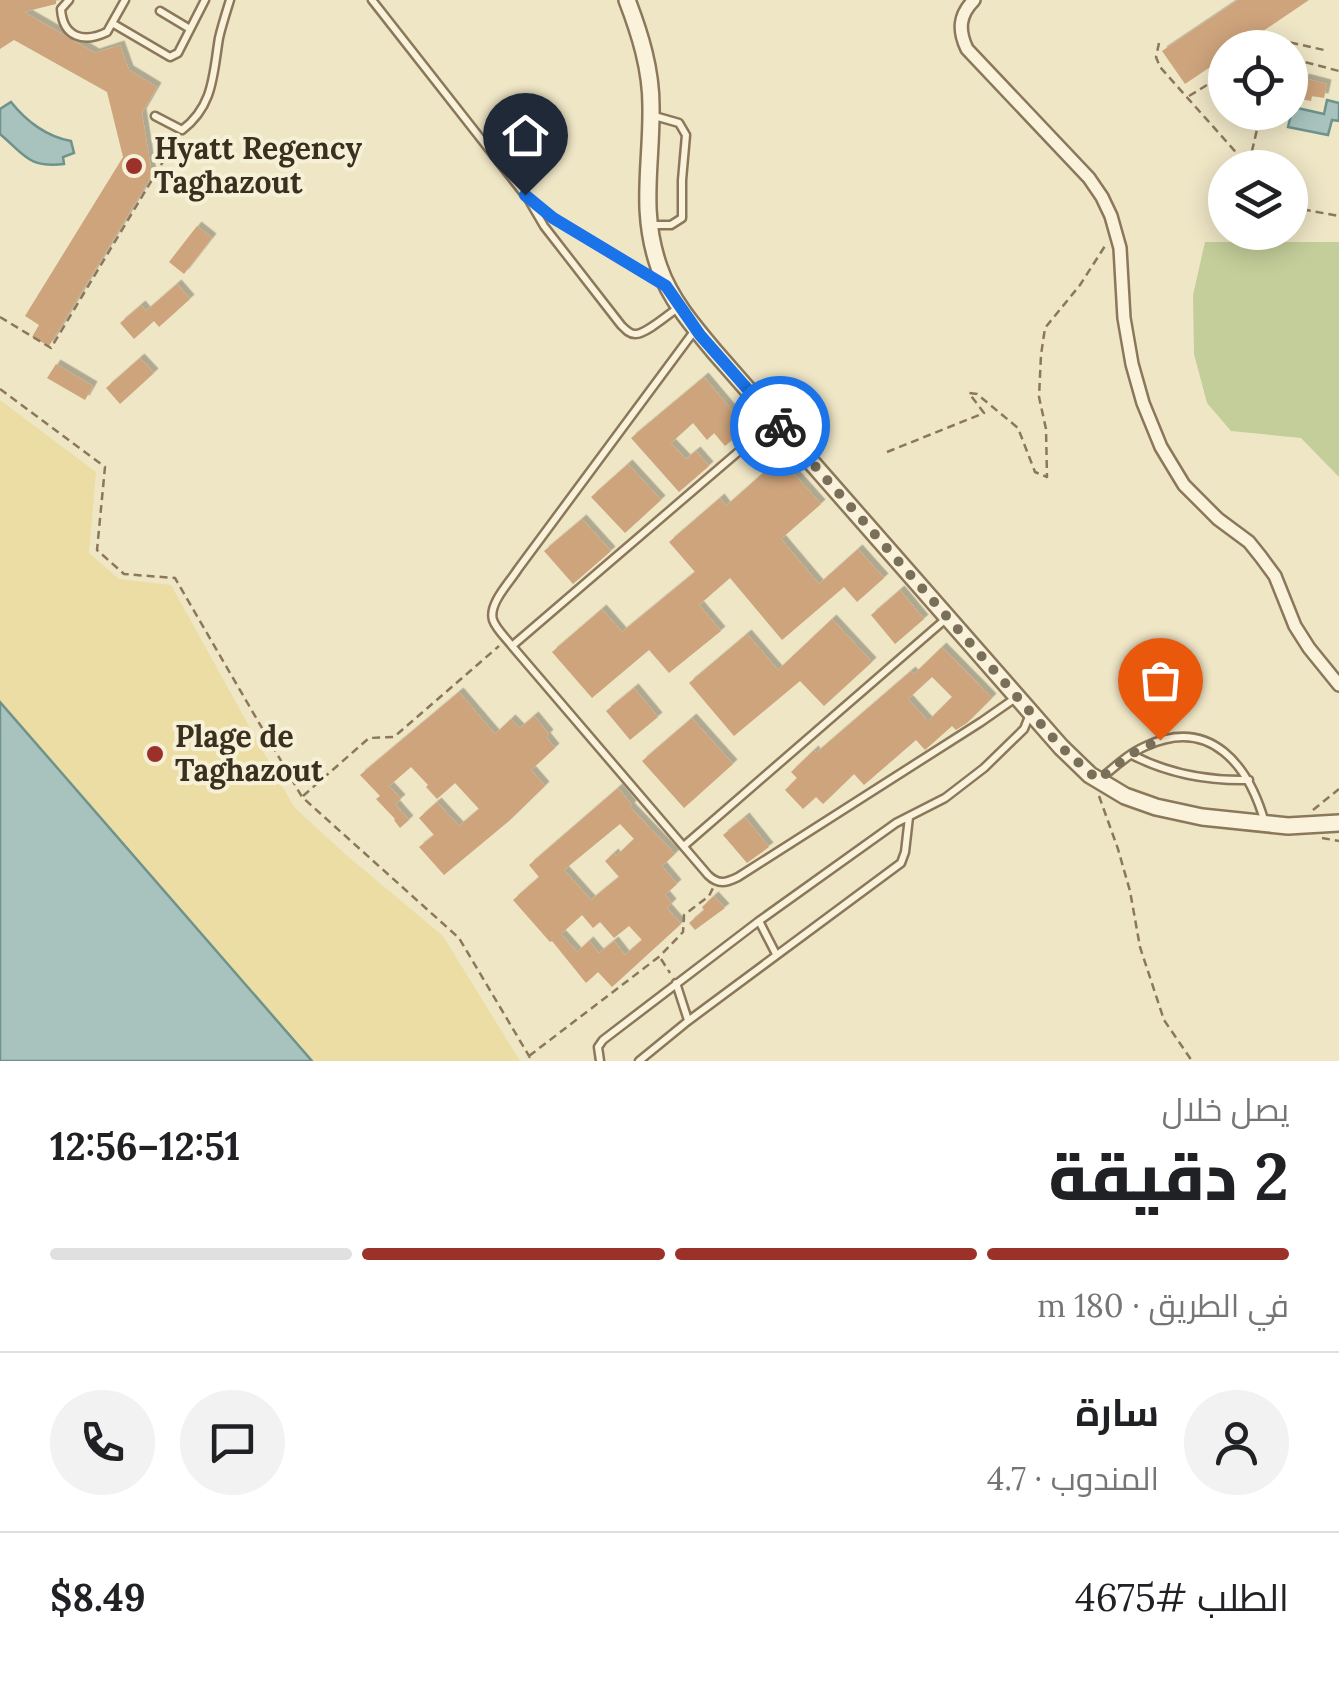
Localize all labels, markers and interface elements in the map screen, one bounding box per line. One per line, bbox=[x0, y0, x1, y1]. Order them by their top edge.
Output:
map controls bbox=[1208, 30, 1308, 250]
button: locate bbox=[1208, 30, 1308, 130]
pin bbox=[483, 93, 568, 196]
icon: home bbox=[498, 108, 553, 163]
place label: Hyatt Regency Taghazout bbox=[154, 129, 363, 202]
button: layers bbox=[1208, 150, 1308, 250]
marker: Hyatt Regency Taghazout bbox=[123, 155, 145, 177]
courier bbox=[730, 376, 830, 476]
icon: bike bbox=[753, 399, 808, 454]
pin bbox=[1118, 638, 1203, 741]
icon: bag bbox=[1133, 653, 1188, 708]
place label: Plage de Taghazout bbox=[175, 717, 324, 790]
marker: Plage de Taghazout bbox=[144, 743, 166, 765]
text: يصل خلال bbox=[1162, 1089, 1289, 1130]
text: 12:51–12:56 bbox=[50, 1122, 240, 1170]
text: 2 دقيقة bbox=[1048, 1135, 1289, 1218]
text: في الطريق · 180 m bbox=[1037, 1285, 1289, 1326]
text: سارة bbox=[1076, 1388, 1159, 1436]
button: phone bbox=[50, 1390, 155, 1495]
button: chat bbox=[180, 1390, 285, 1495]
button: person bbox=[1184, 1390, 1289, 1495]
text: المندوب · 4.7 bbox=[987, 1458, 1159, 1499]
text: $8.49 bbox=[50, 1573, 146, 1621]
text: الطلب #4675 bbox=[1075, 1573, 1289, 1621]

